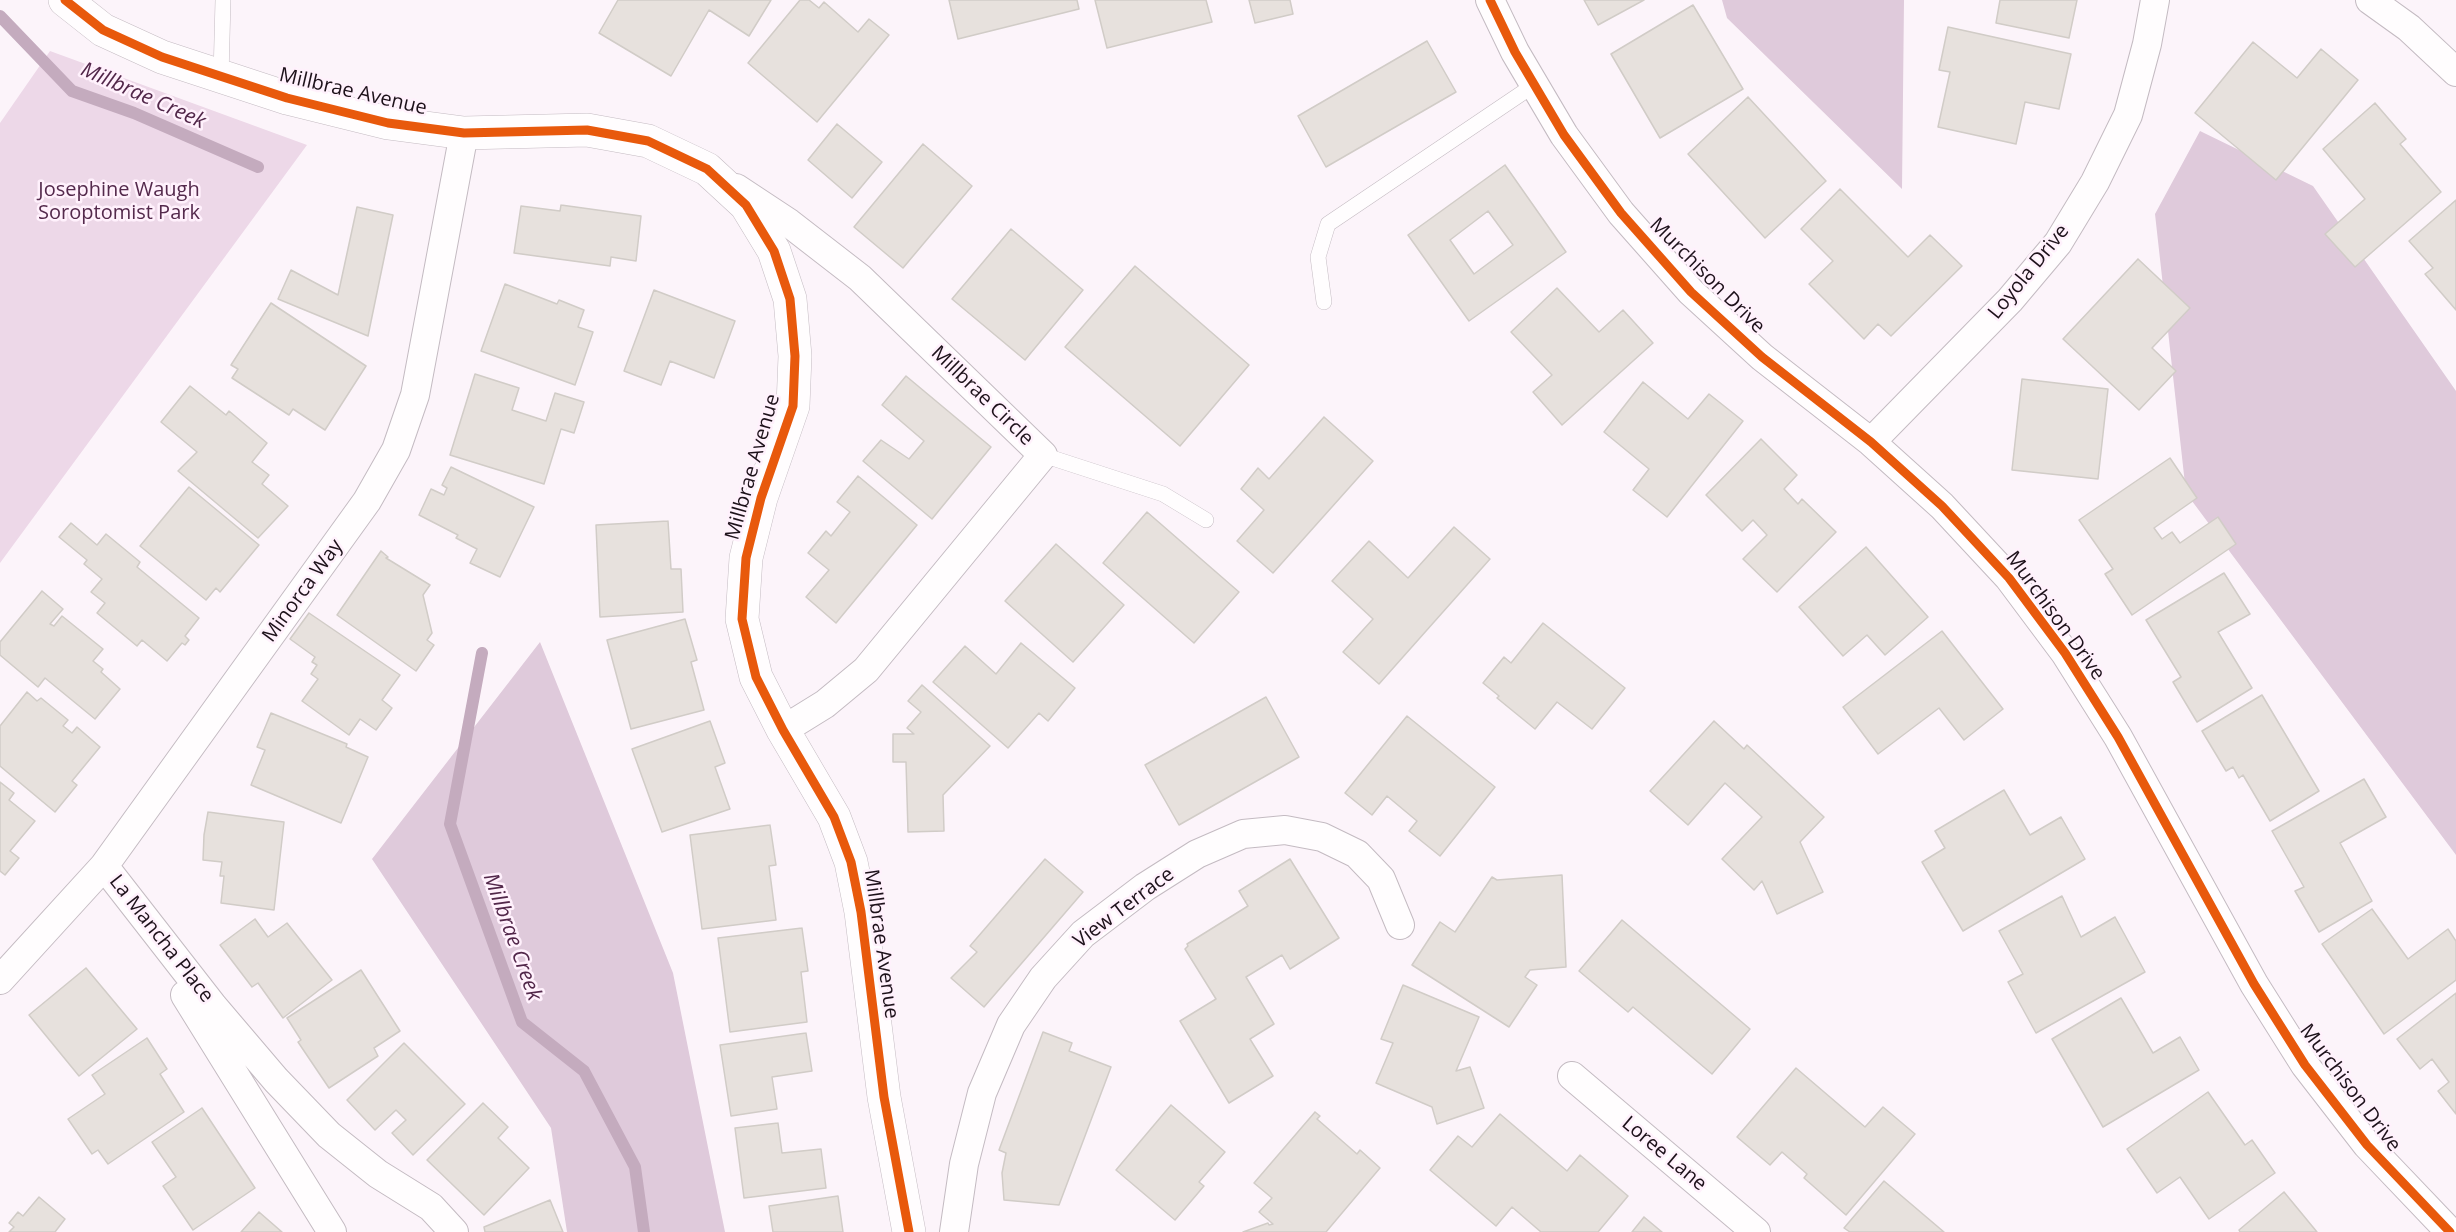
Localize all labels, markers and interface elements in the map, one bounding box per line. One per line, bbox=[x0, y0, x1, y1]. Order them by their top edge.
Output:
water label: Millbrae Creek bbox=[77, 57, 209, 135]
street label: Millbrae Avenue bbox=[277, 63, 429, 121]
park label: Josephine Waugh Soroptomist Park bbox=[38, 178, 200, 225]
street label: Murchison Drive bbox=[1644, 213, 1770, 339]
street label: Loyola Drive bbox=[1984, 220, 2074, 324]
street label: Millbrae Circle bbox=[926, 341, 1038, 451]
street label: Millbrae Avenue bbox=[721, 391, 785, 543]
street label: Minorca Way bbox=[258, 535, 348, 647]
street label: Murchison Drive bbox=[2000, 547, 2110, 685]
street label: View Terrace bbox=[1069, 862, 1179, 954]
street label: Millbrae Avenue bbox=[859, 868, 903, 1020]
street label: La Mancha Place bbox=[104, 870, 218, 1008]
water label: Millbrae Creek bbox=[477, 870, 547, 1004]
street label: Murchison Drive bbox=[2294, 1020, 2406, 1156]
street label: Loree Lane bbox=[1617, 1112, 1711, 1196]

